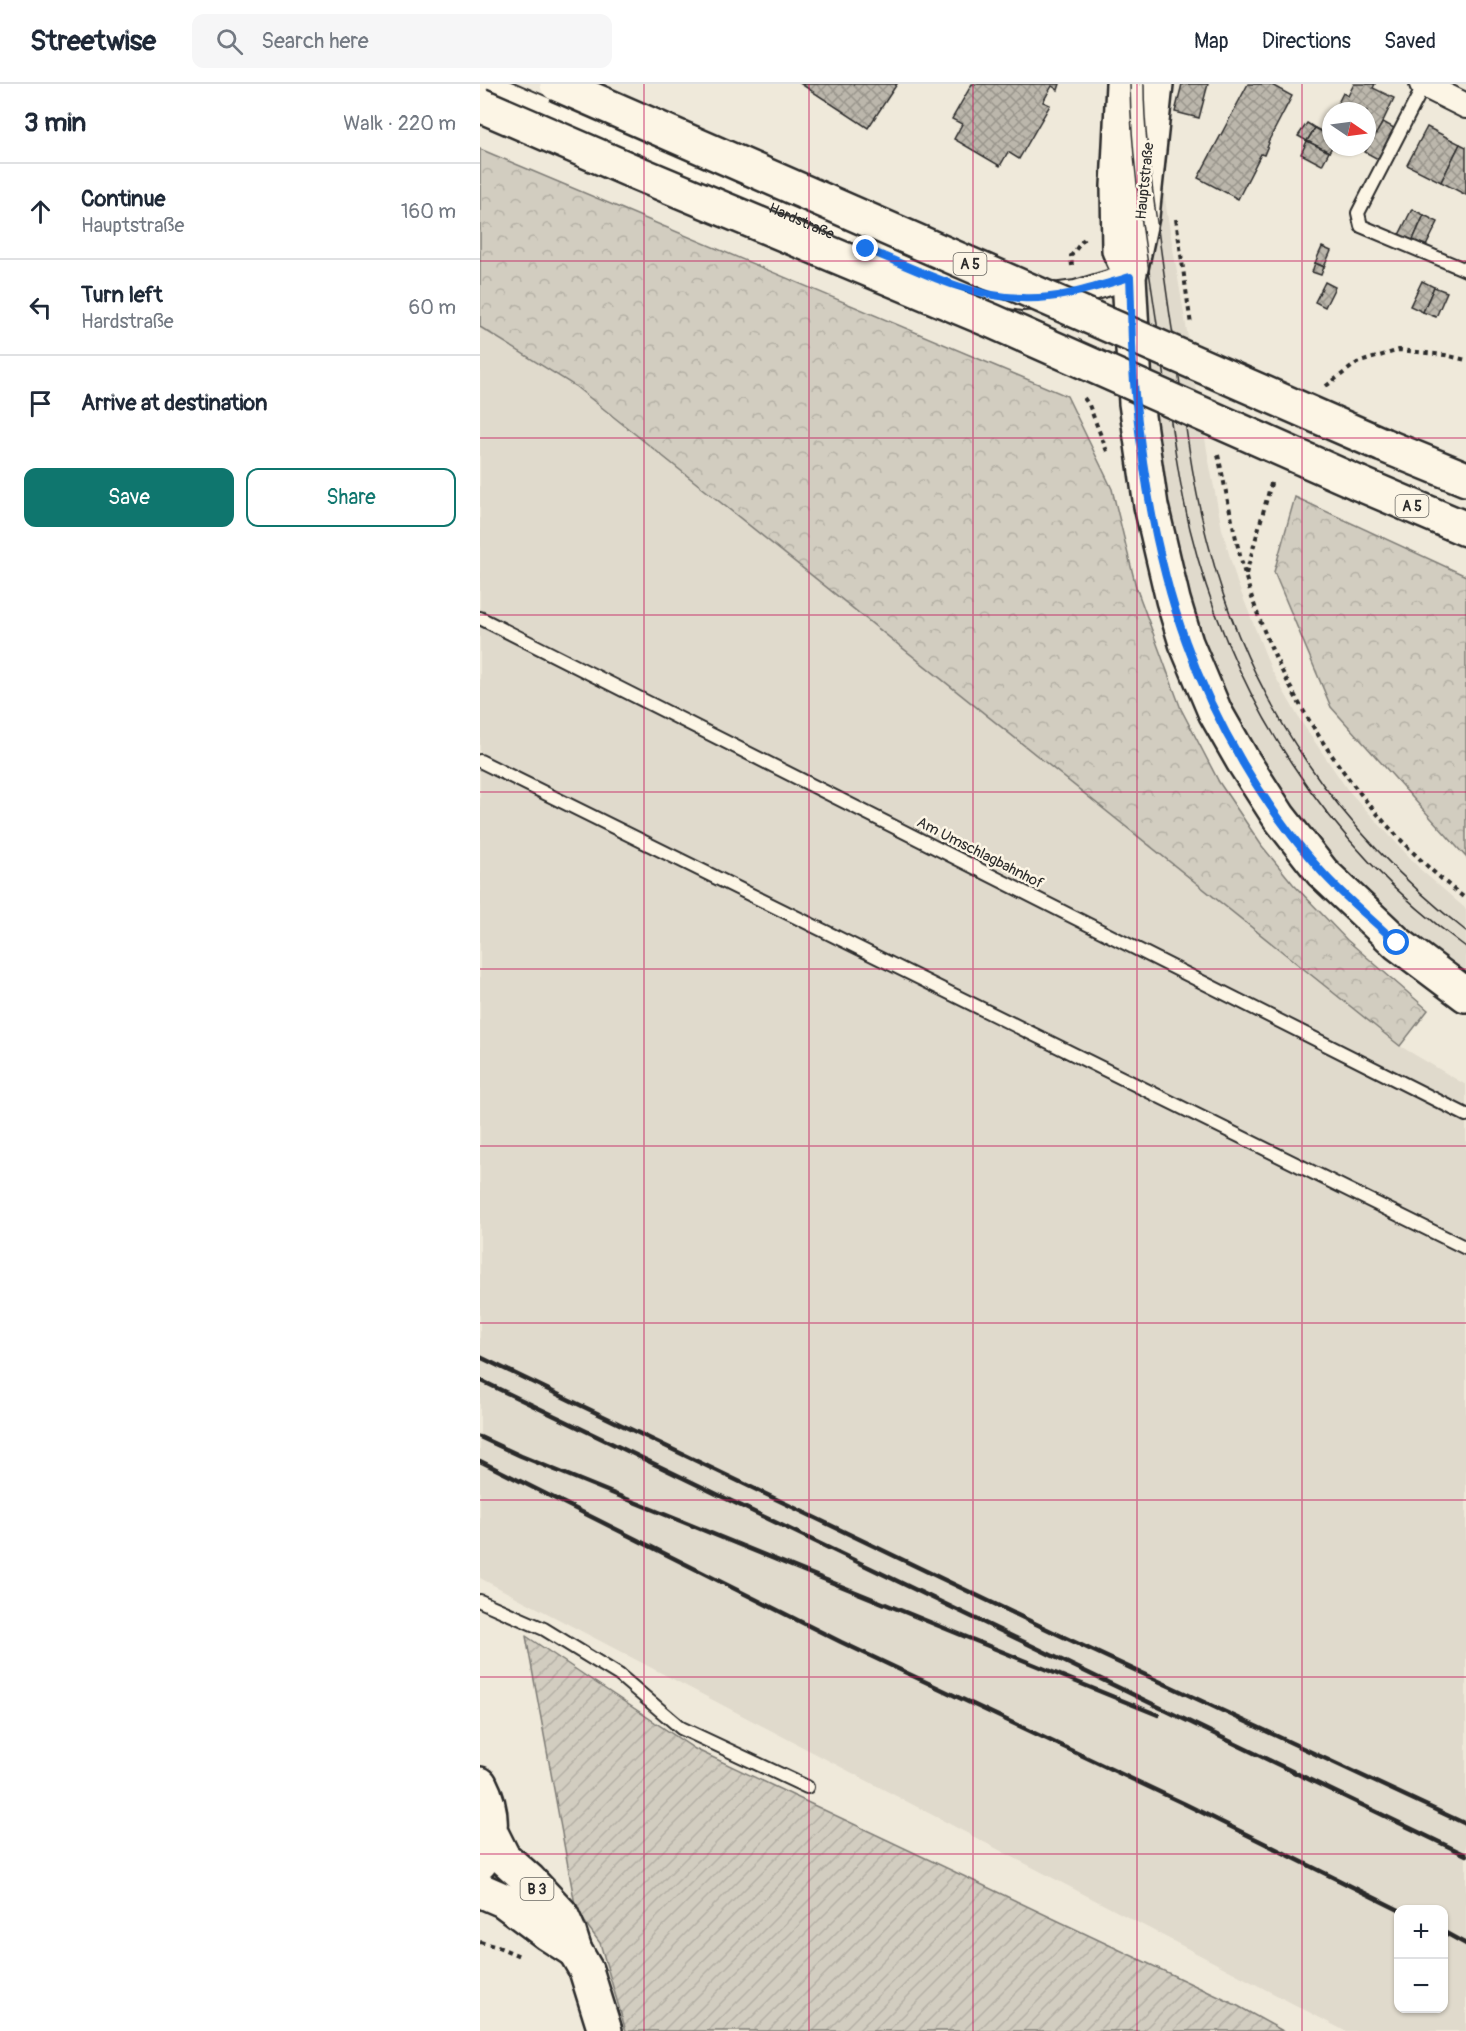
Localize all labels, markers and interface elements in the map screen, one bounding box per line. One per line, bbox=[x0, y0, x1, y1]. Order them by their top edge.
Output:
search box bbox=[192, 14, 612, 68]
text: Streetwise bbox=[30, 24, 156, 59]
icon: search bbox=[213, 25, 246, 58]
text: Search here bbox=[261, 27, 369, 55]
text: Map bbox=[1194, 28, 1229, 55]
text: Directions bbox=[1262, 28, 1351, 55]
text: Saved bbox=[1384, 28, 1436, 55]
north arrow bbox=[1322, 102, 1376, 156]
text: 3 min bbox=[24, 107, 86, 139]
text: Walk · 220 m bbox=[343, 111, 456, 136]
street label: Hauptstraße bbox=[1132, 141, 1159, 221]
text: Continue bbox=[81, 185, 165, 213]
icon: ahead bbox=[24, 195, 57, 228]
text: 160 m bbox=[401, 199, 456, 224]
street label: Hardstraße bbox=[766, 199, 838, 244]
text: Hauptstraße bbox=[81, 213, 184, 238]
route end bbox=[852, 235, 878, 261]
road number: A 5 bbox=[954, 253, 986, 275]
text: Turn left bbox=[81, 281, 163, 309]
icon: left bbox=[24, 291, 57, 324]
text: 60 m bbox=[409, 295, 456, 320]
text: Hardstraße bbox=[81, 309, 174, 334]
icon: arrive bbox=[24, 387, 57, 420]
text: Arrive at destination bbox=[81, 389, 267, 417]
button: Save bbox=[24, 468, 234, 527]
button: Share bbox=[246, 468, 456, 527]
road number: A 5 bbox=[1396, 495, 1428, 517]
street label: Am Umschlagbahnhof bbox=[914, 813, 1046, 893]
route start bbox=[1383, 929, 1409, 955]
road number: B 3 bbox=[520, 1878, 554, 1900]
map controls bbox=[1394, 1905, 1448, 2013]
button: + bbox=[1394, 1905, 1448, 1959]
button: − bbox=[1394, 1959, 1448, 2013]

